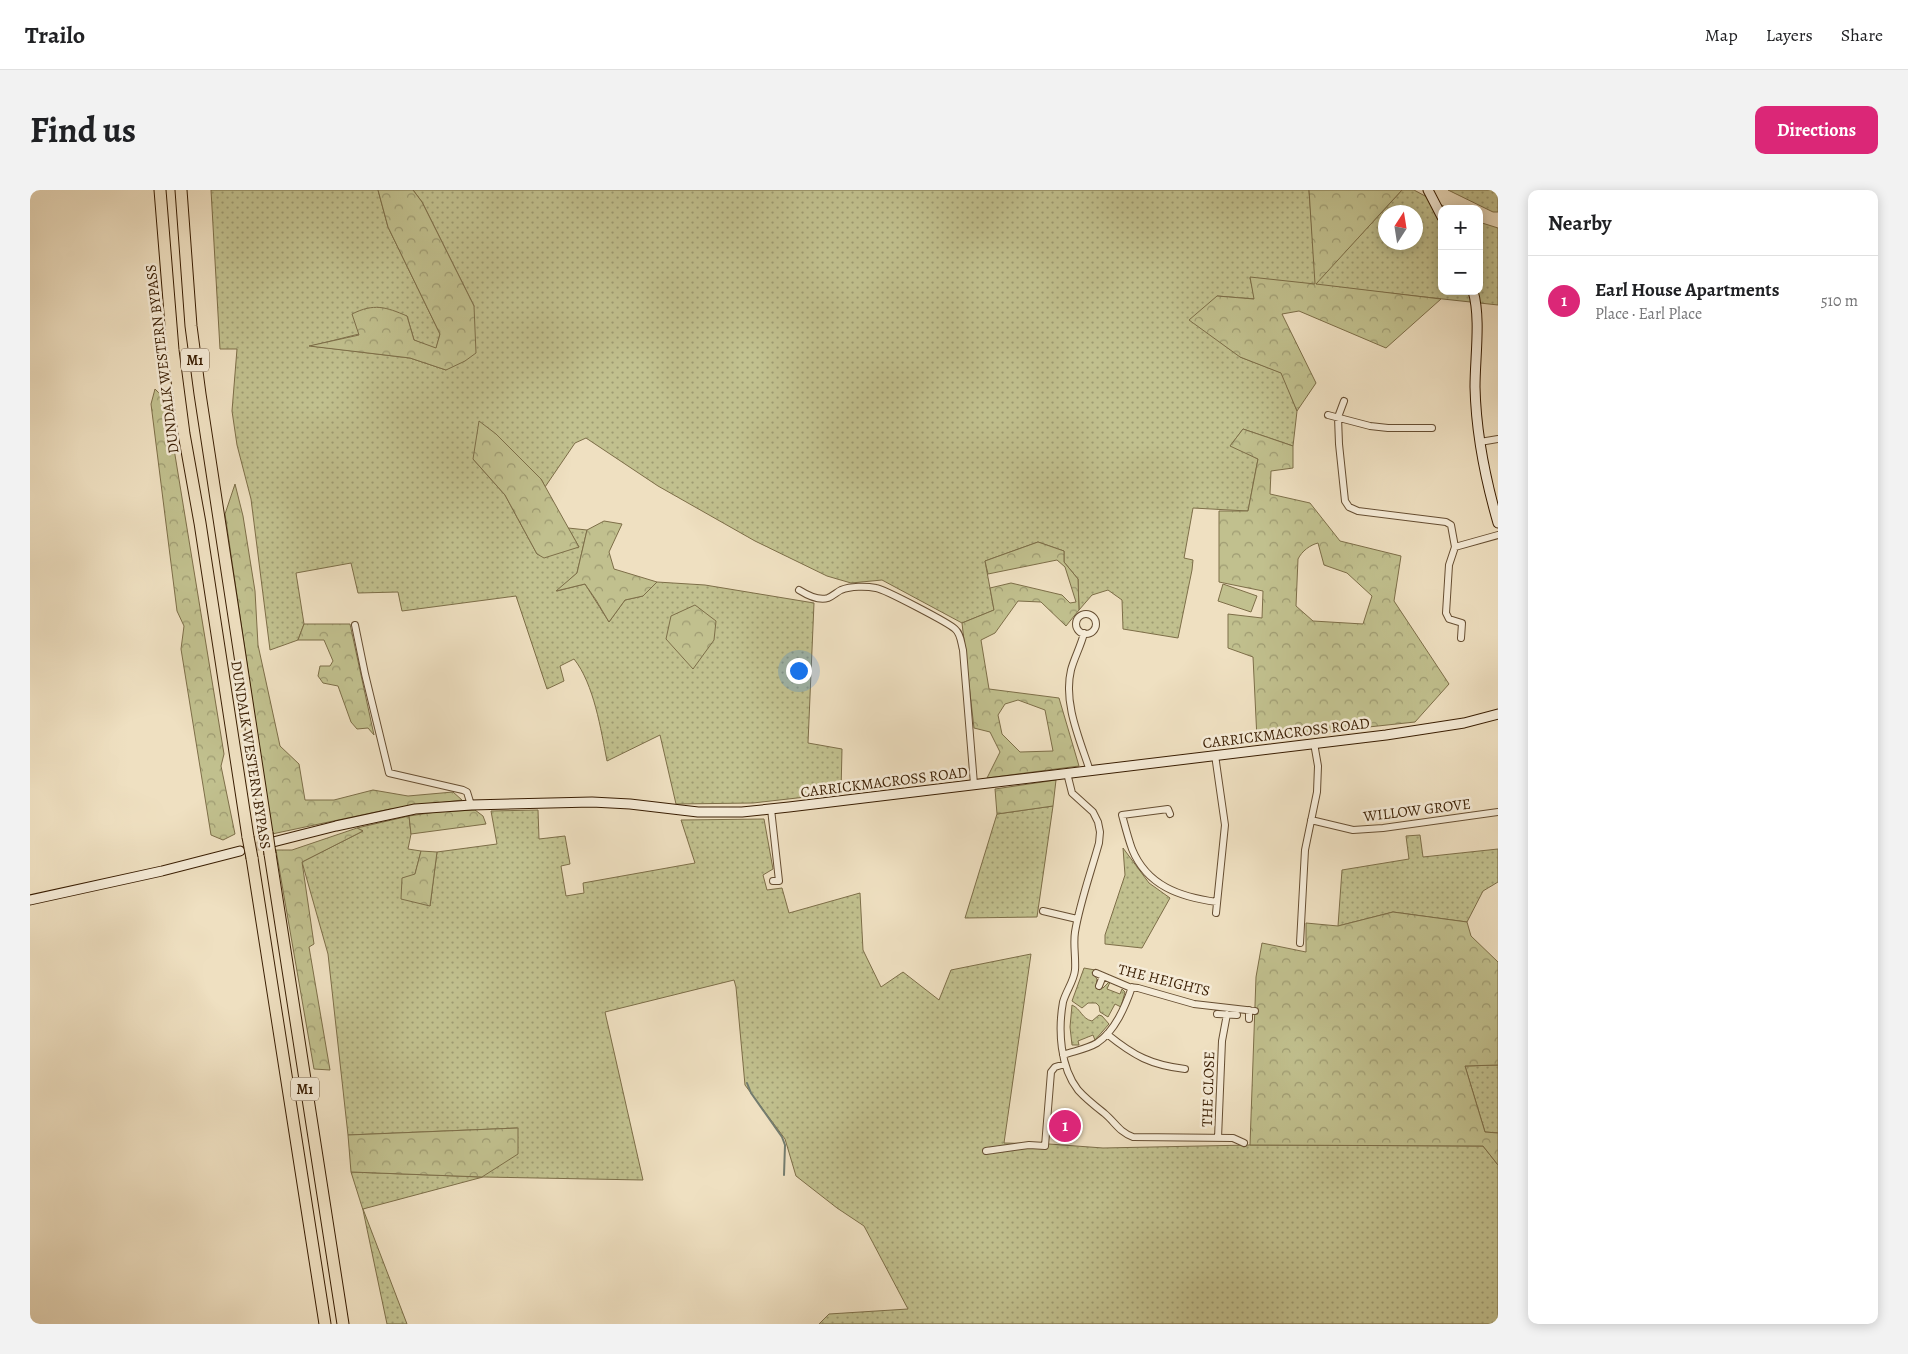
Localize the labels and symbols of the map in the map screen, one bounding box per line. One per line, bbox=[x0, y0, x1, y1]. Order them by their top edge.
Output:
north arrow bbox=[1378, 205, 1423, 250]
street label: DUNDALK WESTERN BYPASS bbox=[140, 263, 184, 455]
road number: M1 bbox=[181, 348, 209, 372]
your location bbox=[786, 658, 812, 684]
street label: DUNDALK WESTERN BYPASS bbox=[226, 659, 276, 851]
street label: CARRICKMACROSS ROAD bbox=[1201, 713, 1371, 753]
street label: CARRICKMACROSS ROAD bbox=[799, 762, 969, 802]
street label: WILLOW GROVE bbox=[1361, 793, 1472, 827]
street label: THE HEIGHTS bbox=[1116, 959, 1212, 1001]
street label: THE CLOSE bbox=[1197, 1051, 1219, 1127]
road number: M1 bbox=[291, 1078, 319, 1101]
pin: 1 bbox=[1049, 1107, 1081, 1145]

